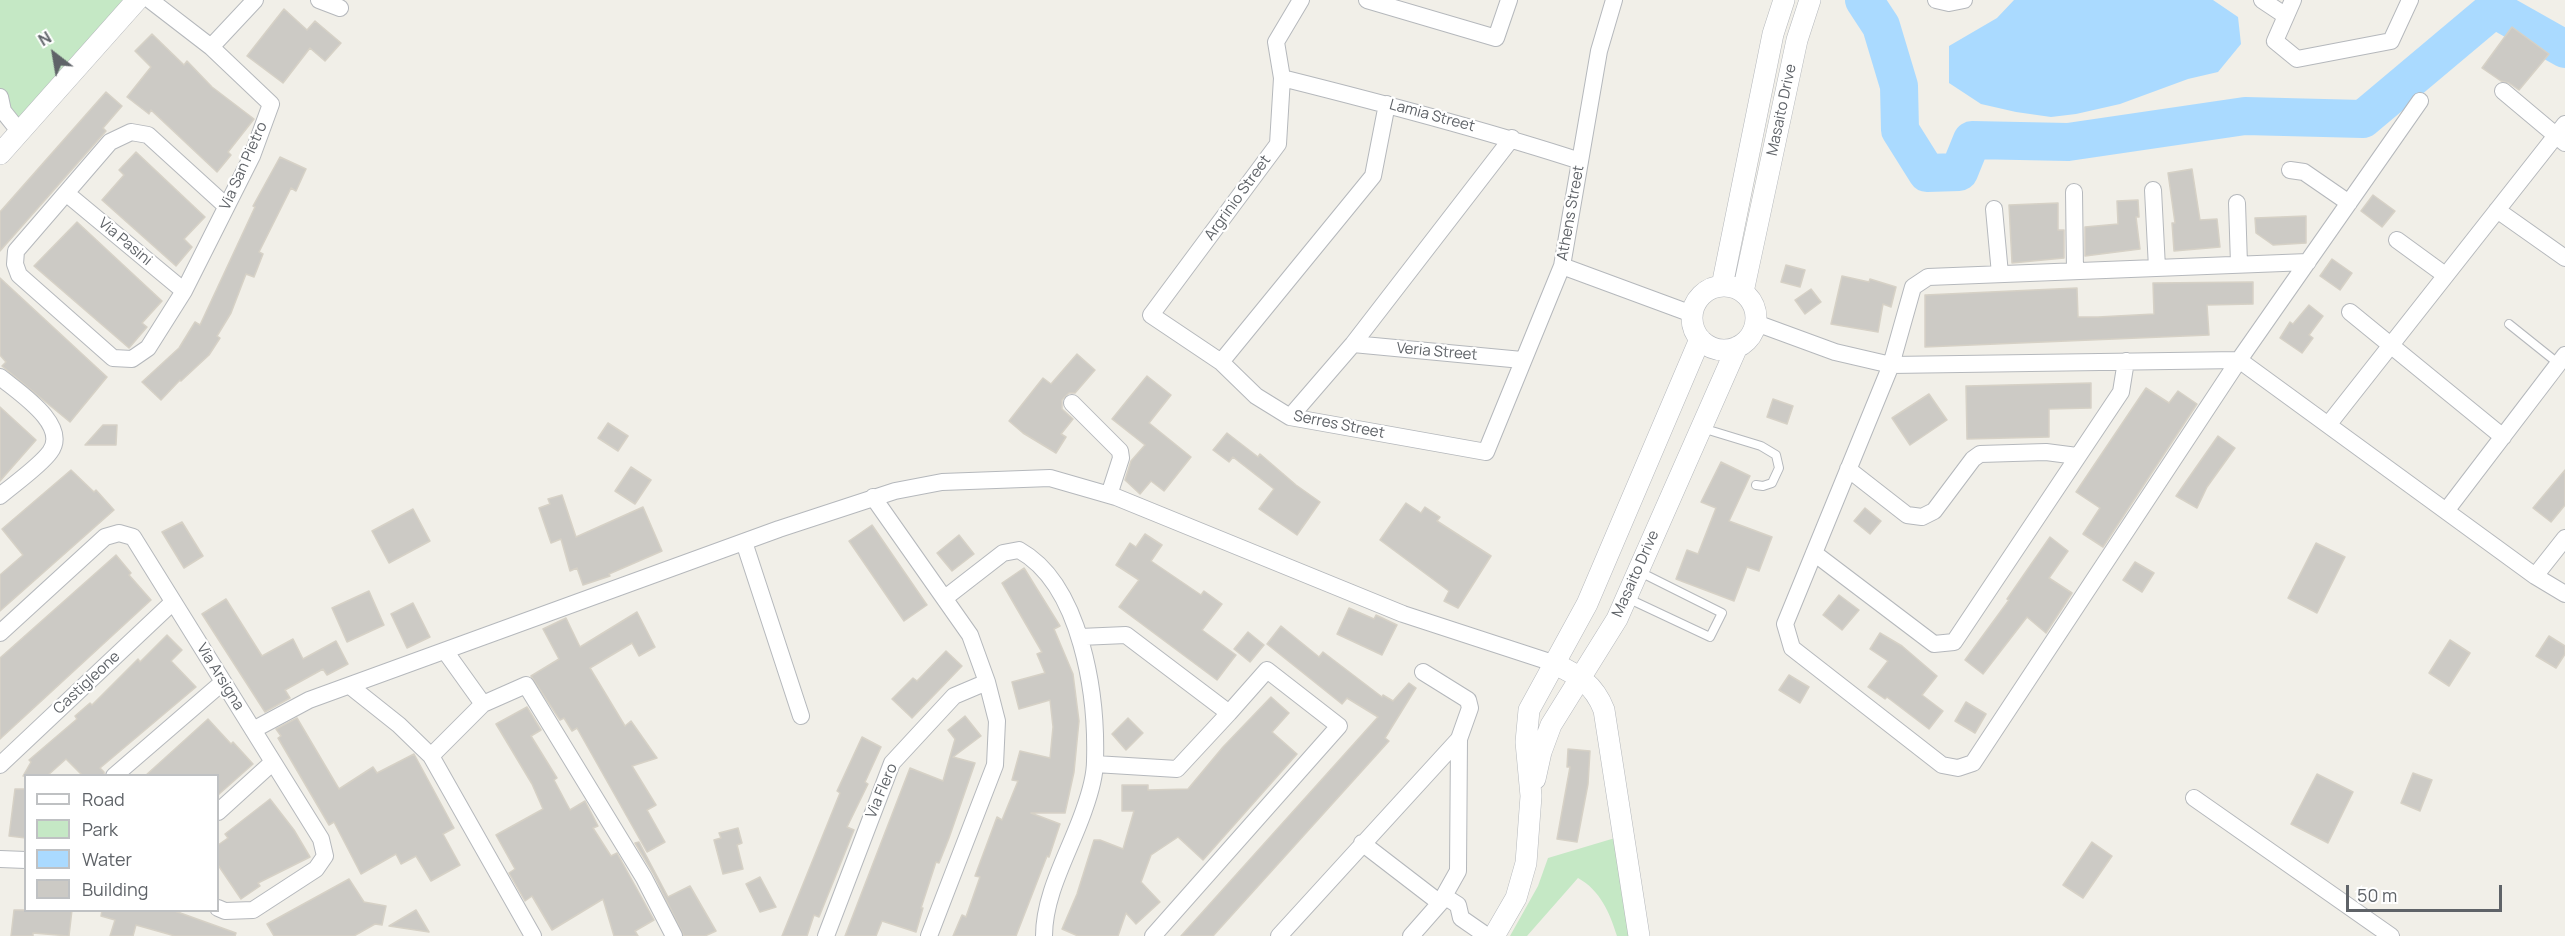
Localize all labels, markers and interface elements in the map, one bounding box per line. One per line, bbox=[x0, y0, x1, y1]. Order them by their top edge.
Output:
north arrow bbox=[24, 24, 84, 84]
text: N bbox=[34, 26, 55, 51]
street label: Masaito Drive bbox=[1763, 62, 1801, 158]
street label: Lamia Street bbox=[1387, 96, 1477, 136]
street label: Via San Pietro bbox=[217, 119, 271, 213]
street label: Argrinio Street bbox=[1201, 152, 1275, 244]
street label: Athens Street bbox=[1554, 164, 1588, 262]
street label: Via Pasini bbox=[95, 214, 155, 270]
street label: Veria Street bbox=[1396, 339, 1478, 365]
street label: Serres Street bbox=[1292, 407, 1386, 443]
street label: Masaito Drive bbox=[1609, 528, 1663, 620]
street label: Via Arsigna bbox=[192, 640, 248, 714]
street label: Castigleone bbox=[50, 648, 124, 718]
street label: Via Flero bbox=[862, 761, 902, 821]
legend bbox=[24, 774, 219, 912]
text: Road bbox=[82, 787, 125, 811]
text: Park bbox=[82, 817, 118, 841]
text: Water bbox=[82, 847, 132, 871]
scale bar bbox=[2349, 873, 2505, 911]
text: Building bbox=[82, 877, 148, 901]
text: 50 m bbox=[2357, 883, 2397, 907]

